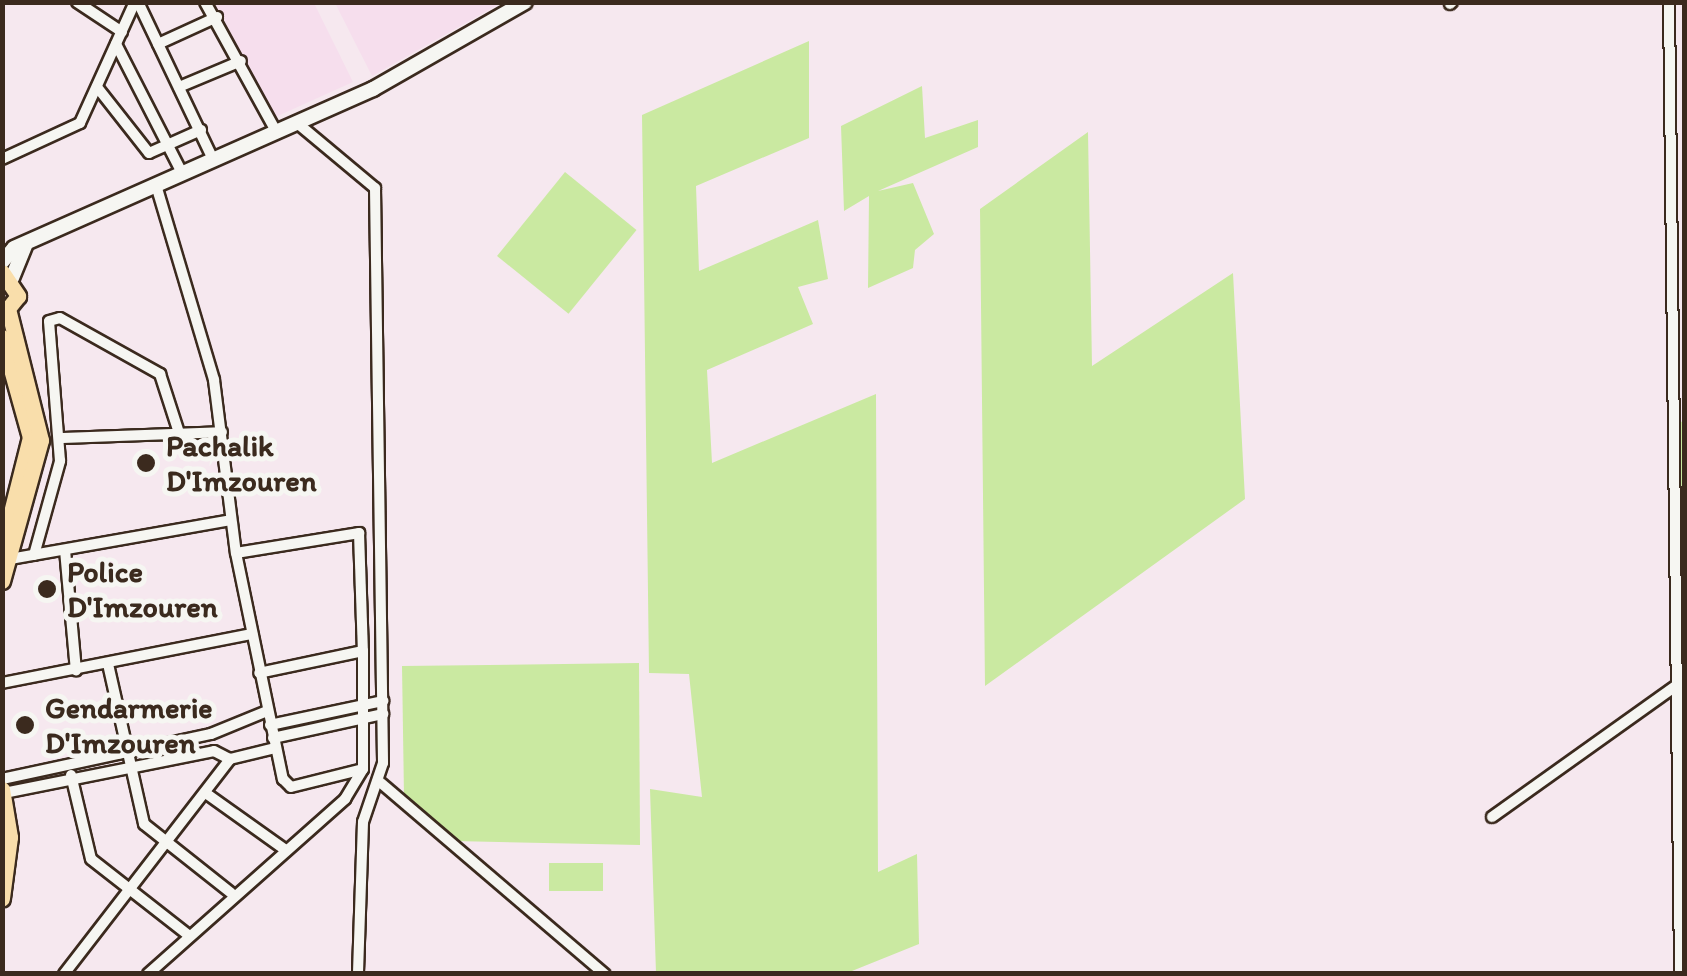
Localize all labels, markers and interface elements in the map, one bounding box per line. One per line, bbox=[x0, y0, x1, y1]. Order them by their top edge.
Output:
place label: Pachalik D'Imzouren bbox=[166, 428, 317, 498]
marker: Pachalik D'Imzouren bbox=[135, 452, 157, 474]
place label: Police D'Imzouren bbox=[67, 554, 218, 624]
marker: Police D'Imzouren bbox=[36, 578, 58, 600]
place label: Gendarmerie D'Imzouren bbox=[45, 690, 213, 760]
marker: Gendarmerie D'Imzouren bbox=[14, 714, 36, 736]

